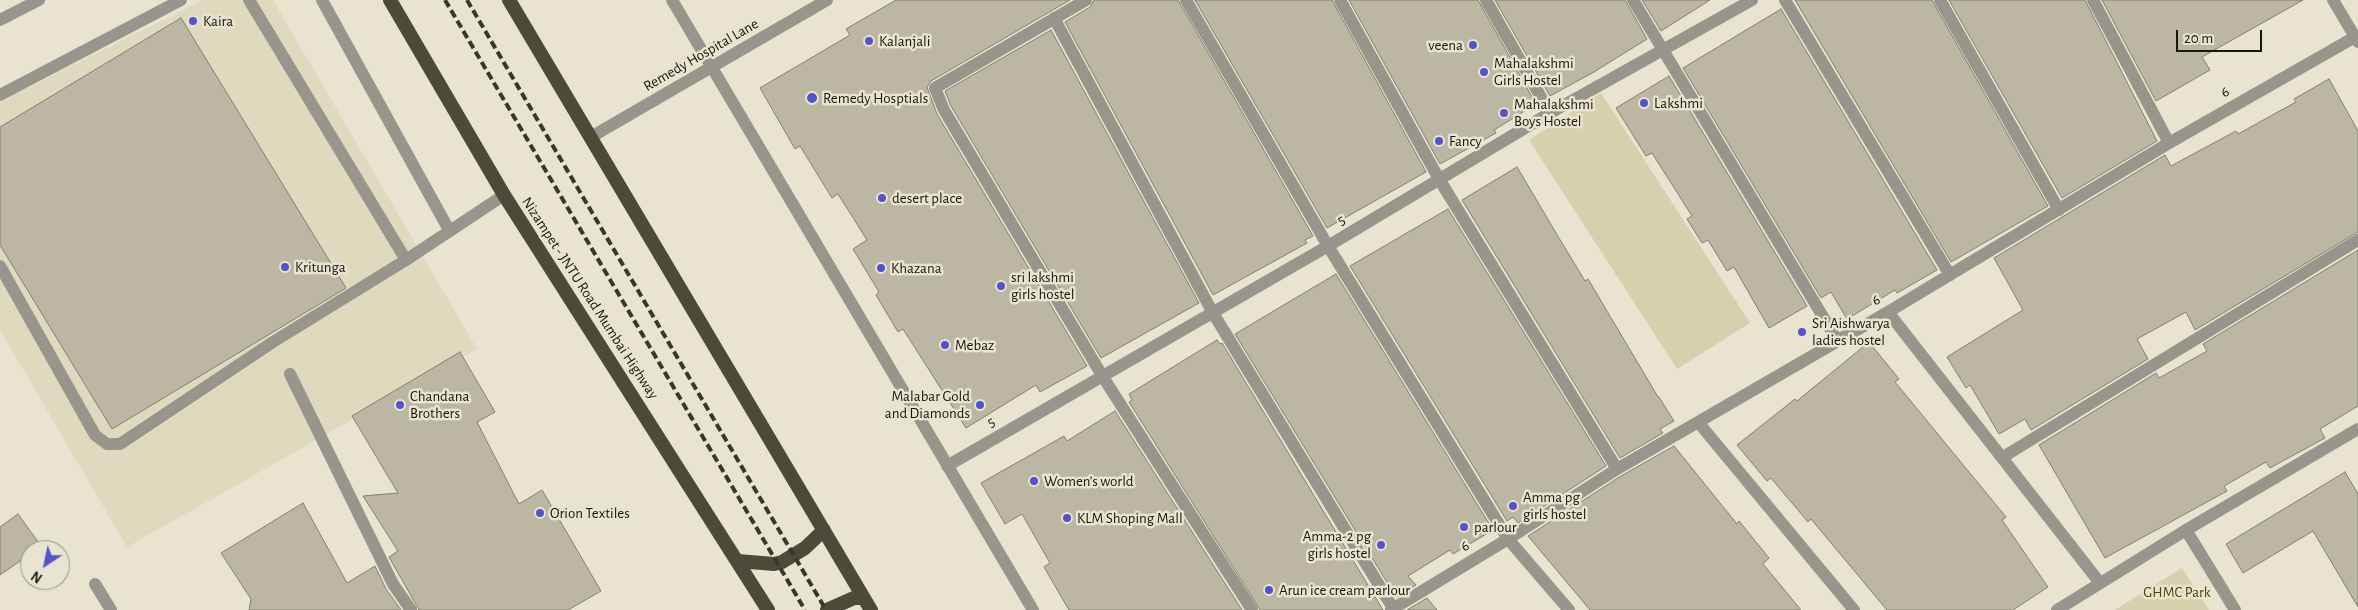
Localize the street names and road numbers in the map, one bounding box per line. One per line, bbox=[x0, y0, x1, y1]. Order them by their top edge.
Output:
street label: Remedy Hospital Lane bbox=[640, 15, 762, 95]
street label: 6 bbox=[2217, 82, 2233, 102]
street label: Nizampet - JNTU Road Mumbai Highway bbox=[518, 194, 662, 402]
street label: 5 bbox=[1334, 211, 1348, 229]
street label: 6 bbox=[1868, 290, 1884, 310]
street label: 5 bbox=[984, 413, 998, 431]
street label: 6 bbox=[1457, 536, 1473, 556]

